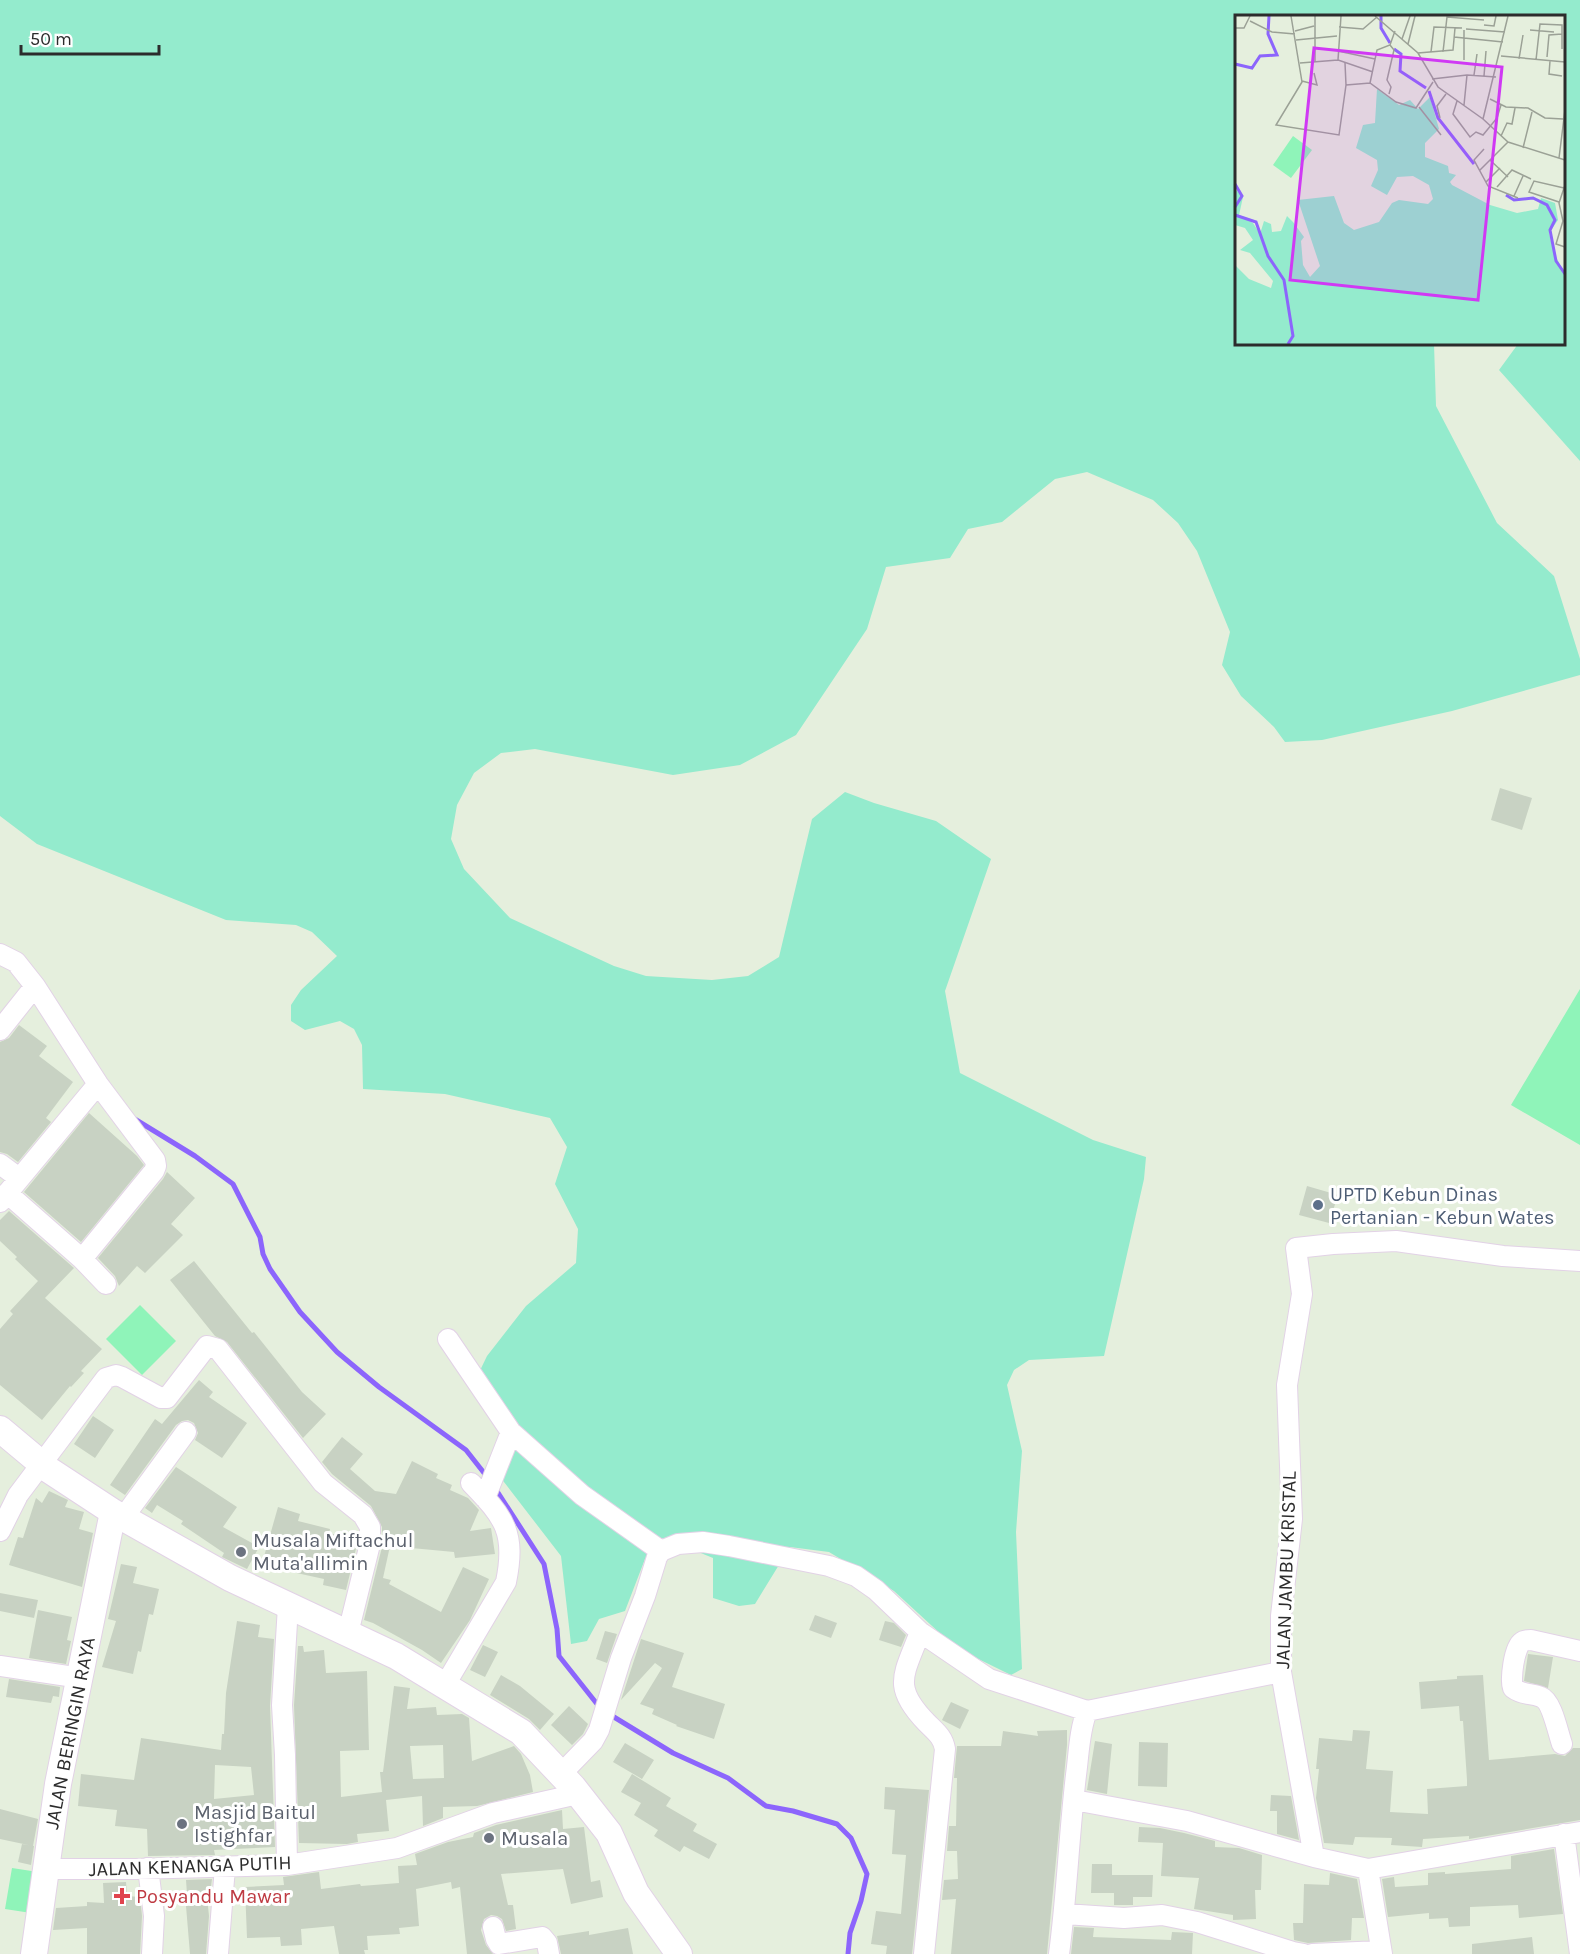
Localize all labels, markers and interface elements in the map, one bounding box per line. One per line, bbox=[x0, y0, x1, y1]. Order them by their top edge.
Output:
inset map bbox=[1235, 15, 1565, 345]
scale bar bbox=[21, 18, 159, 56]
text: 50 m bbox=[30, 28, 72, 50]
place label: UPTD Kebun Dinas Pertanian - Kebun Wates bbox=[1330, 1183, 1554, 1229]
marker: UPTD Kebun Dinas Pertanian - Kebun Wates bbox=[1311, 1198, 1325, 1212]
street label: JALAN JAMBU KRISTAL bbox=[1271, 1470, 1301, 1669]
place label: Musala Miftachul Muta'allimin bbox=[253, 1529, 413, 1575]
marker: Musala Miftachul Muta'allimin bbox=[234, 1545, 248, 1559]
street label: JALAN BERINGIN RAYA bbox=[40, 1635, 100, 1831]
place label: Masjid Baitul Istighfar bbox=[194, 1801, 316, 1847]
marker: Masjid Baitul Istighfar bbox=[175, 1817, 189, 1831]
place label: Musala bbox=[501, 1827, 568, 1850]
marker: Musala bbox=[482, 1831, 496, 1845]
street label: JALAN KENANGA PUTIH bbox=[88, 1851, 292, 1881]
place label: Posyandu Mawar bbox=[136, 1885, 291, 1908]
marker: Posyandu Mawar bbox=[113, 1887, 131, 1905]

